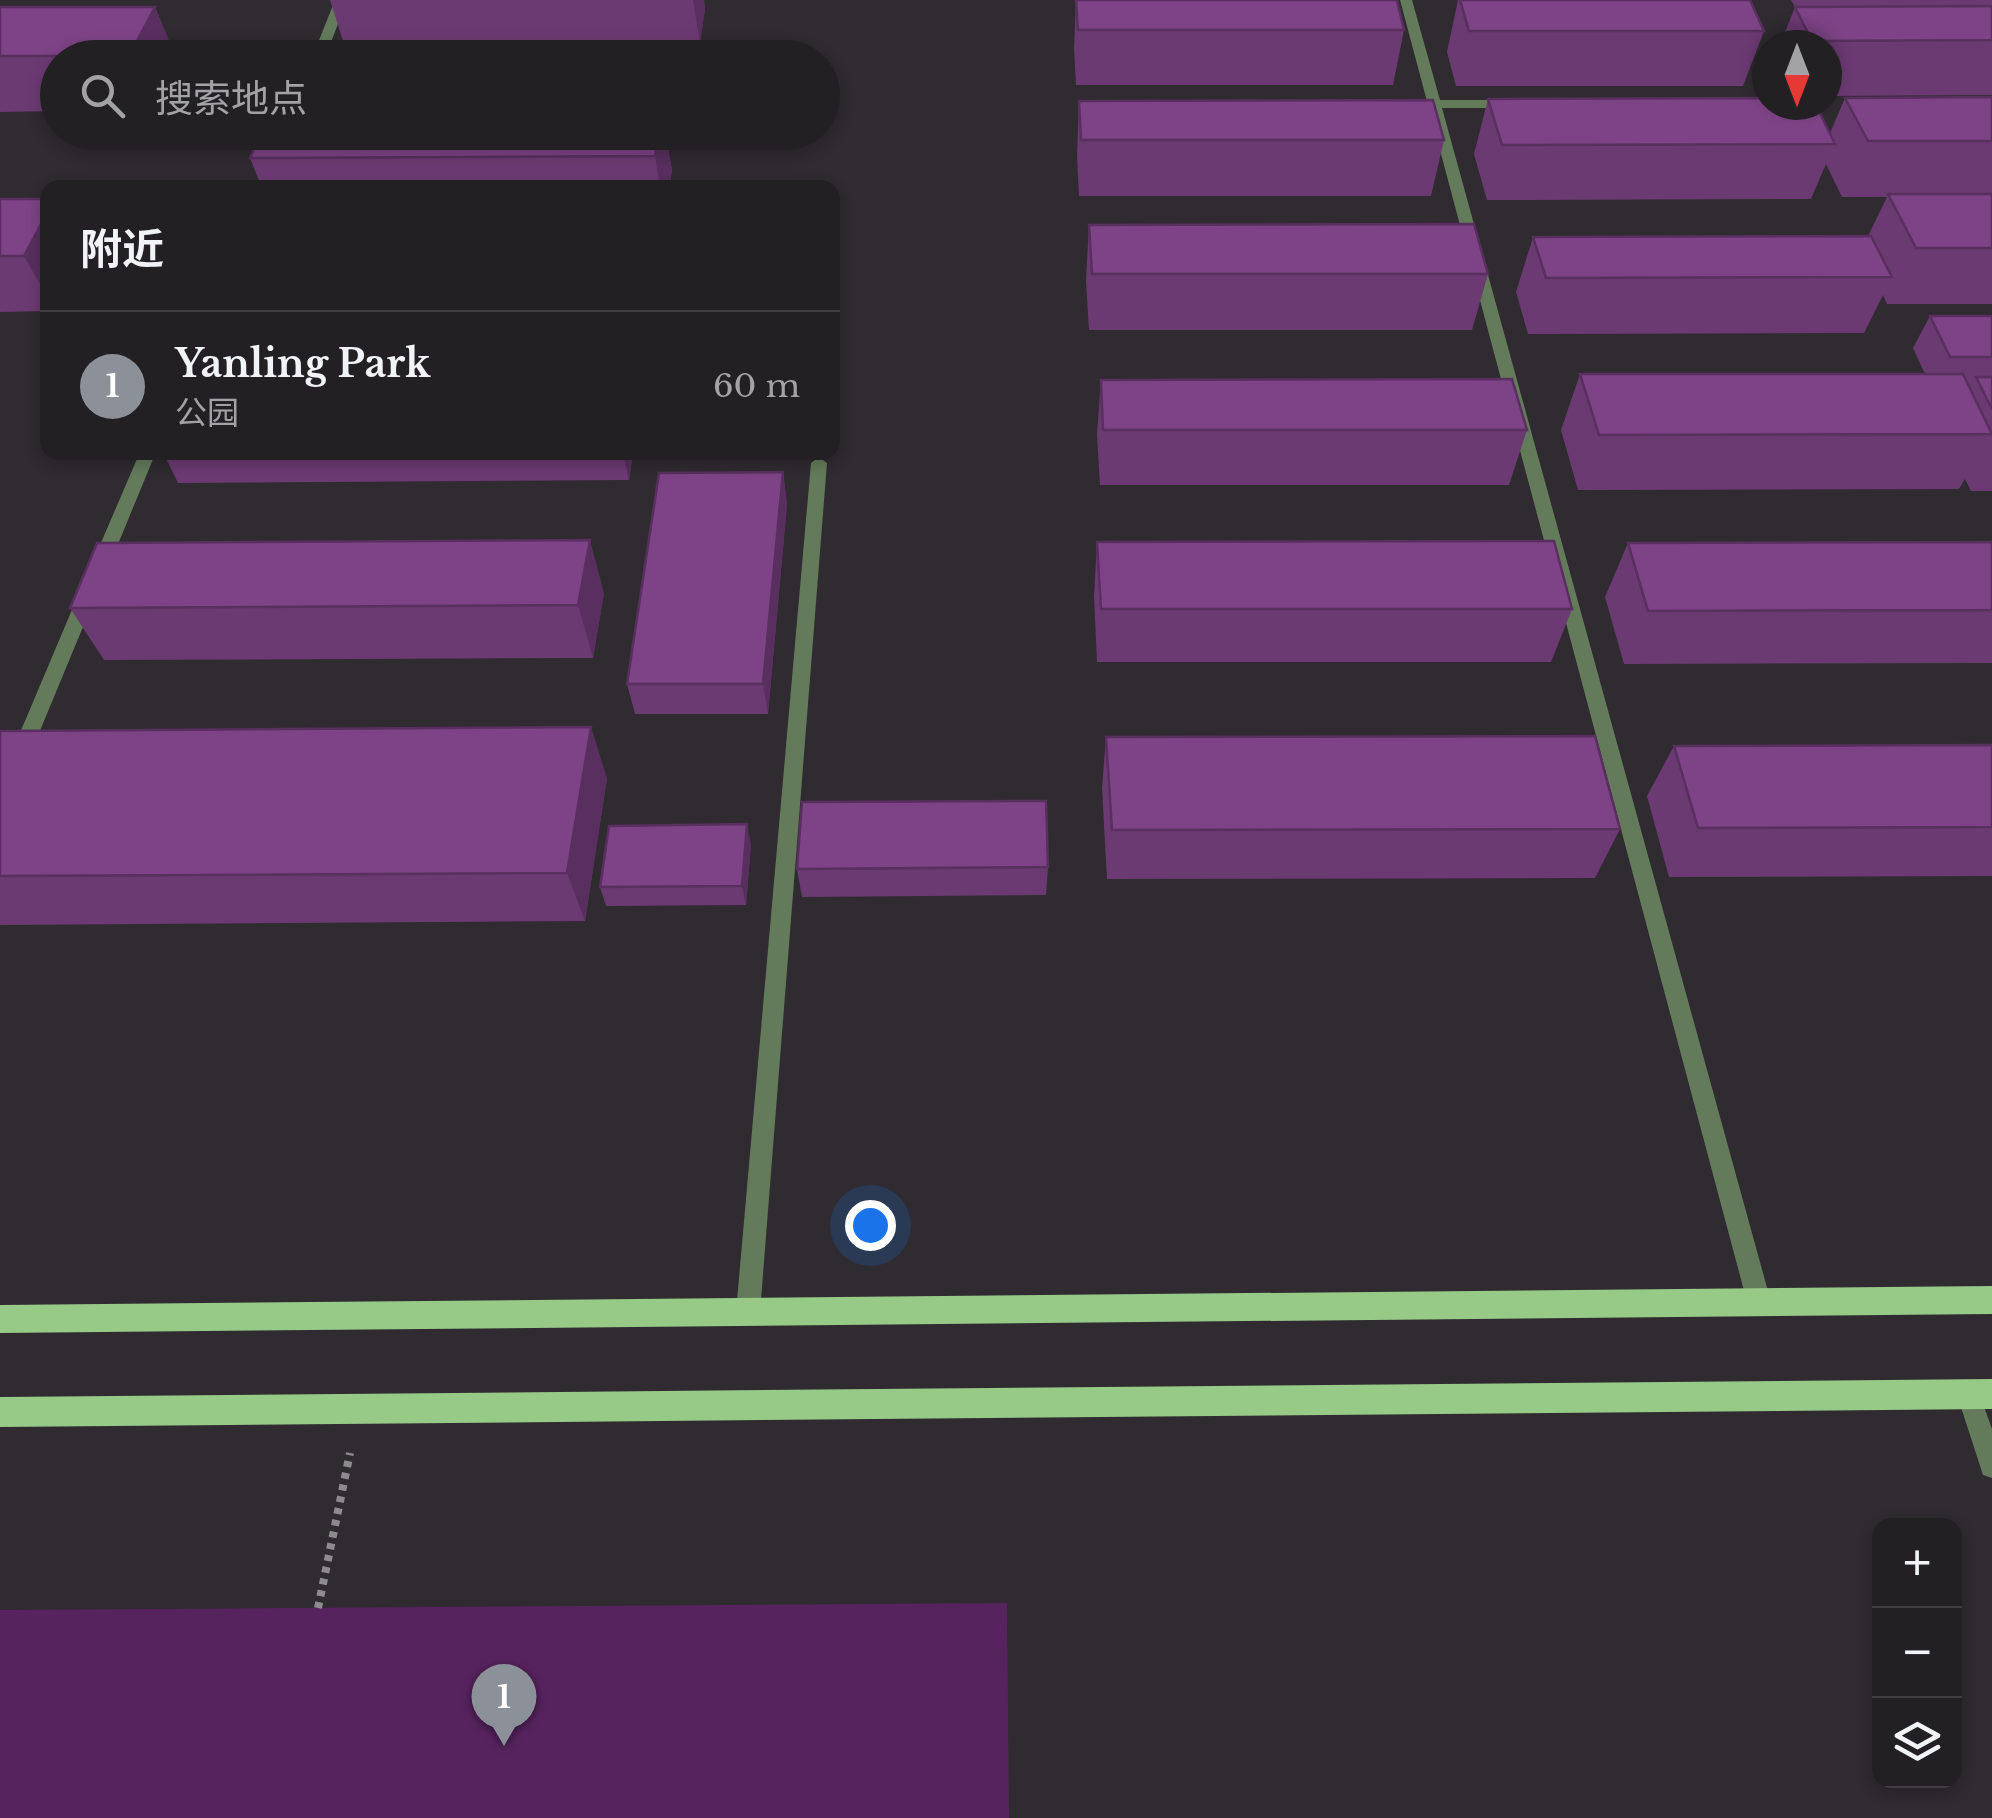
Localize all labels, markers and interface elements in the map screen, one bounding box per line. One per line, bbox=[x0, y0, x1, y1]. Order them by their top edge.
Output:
north arrow bbox=[1752, 30, 1842, 120]
search box bbox=[40, 40, 840, 150]
icon: search bbox=[75, 68, 130, 123]
text: 搜索地点 bbox=[155, 75, 307, 122]
text: 附近 bbox=[80, 223, 164, 275]
text: Yanling Park bbox=[175, 340, 430, 387]
text: 1 bbox=[106, 366, 119, 406]
text: 60 m bbox=[713, 366, 800, 406]
text: 公园 bbox=[175, 393, 239, 433]
your location bbox=[845, 1200, 896, 1251]
map controls bbox=[1872, 1518, 1962, 1788]
button: + bbox=[1872, 1518, 1962, 1608]
button: − bbox=[1872, 1608, 1962, 1698]
pin: 1 bbox=[472, 1664, 536, 1746]
button: layers bbox=[1872, 1698, 1962, 1788]

